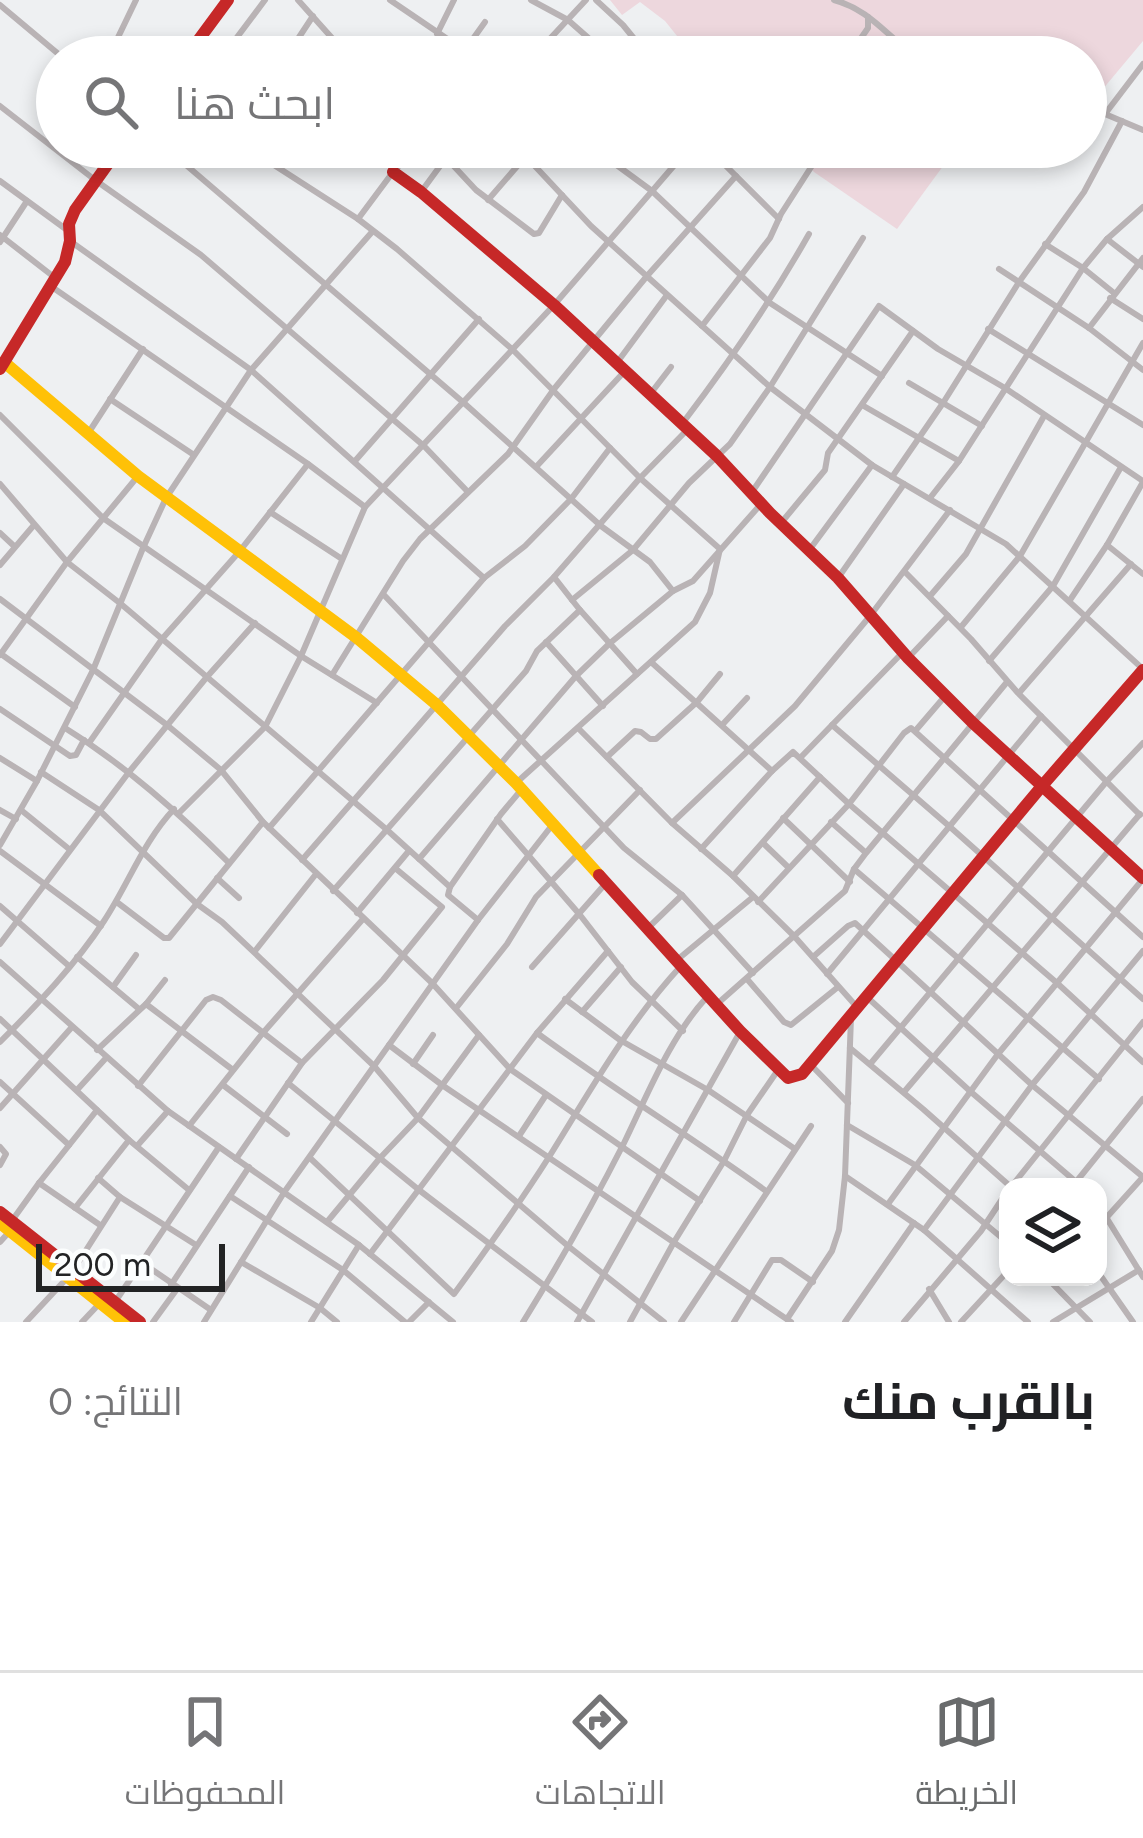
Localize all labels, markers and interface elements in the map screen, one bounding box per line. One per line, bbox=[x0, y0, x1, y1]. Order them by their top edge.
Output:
search box bbox=[36, 36, 1107, 168]
icon: search bbox=[78, 69, 144, 135]
text: ابحث هنا bbox=[174, 76, 335, 130]
map controls bbox=[999, 1178, 1107, 1286]
button: layers bbox=[999, 1178, 1107, 1286]
scale bar bbox=[36, 1238, 225, 1291]
text: 200 m bbox=[54, 1245, 151, 1284]
text: بالقرب منك bbox=[842, 1371, 1095, 1432]
text: النتائج: 0 bbox=[48, 1378, 183, 1425]
tab: المحفوظات bbox=[125, 1689, 285, 1823]
tab: الاتجاهات bbox=[535, 1689, 666, 1823]
tab: الخريطة bbox=[915, 1689, 1018, 1823]

